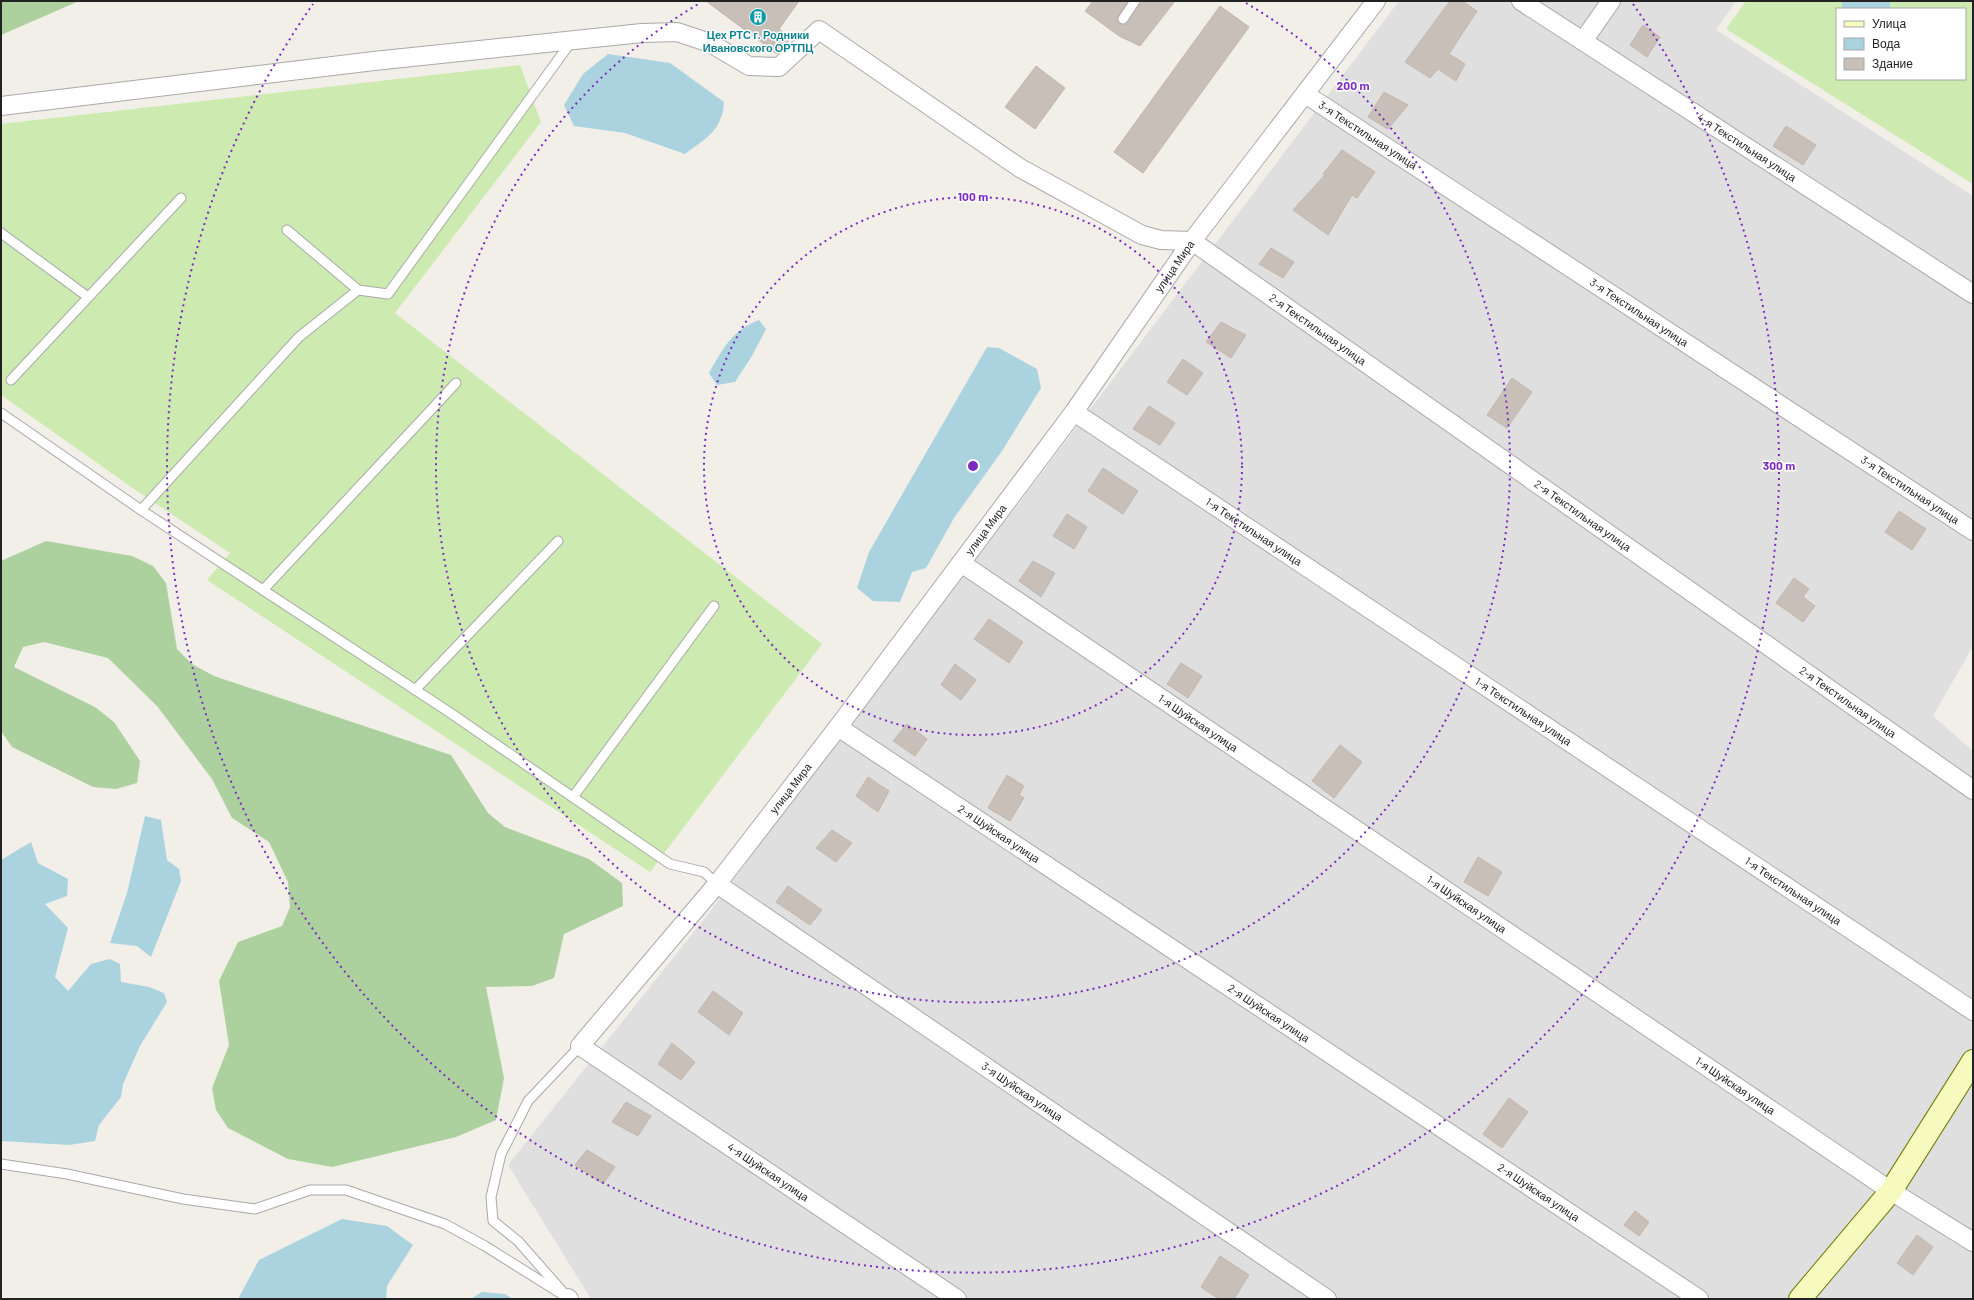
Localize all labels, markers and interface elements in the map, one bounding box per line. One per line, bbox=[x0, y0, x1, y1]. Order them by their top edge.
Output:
building icon: Цех РТС г. Родники Ивановского ОРТПЦ bbox=[748, 7, 768, 27]
legend bbox=[1836, 8, 1966, 80]
text: Улица bbox=[1872, 16, 1906, 31]
place label: Цех РТС г. Родники Ивановского ОРТПЦ bbox=[703, 28, 813, 54]
text: Вода bbox=[1872, 36, 1900, 51]
text: Здание bbox=[1872, 56, 1913, 71]
text: 200 m bbox=[1337, 78, 1369, 92]
street label: 3-я Текстильная улица bbox=[1316, 98, 1420, 172]
street label: 4-я Текстильная улица bbox=[1695, 110, 1800, 184]
text: 100 m bbox=[958, 189, 988, 203]
street label: улица Мира bbox=[1152, 237, 1197, 294]
street label: 3-я Текстильная улица bbox=[1588, 275, 1692, 349]
street label: 2-я Текстильная улица bbox=[1267, 291, 1369, 368]
street label: 3-я Текстильная улица bbox=[1859, 453, 1963, 527]
text: 300 m bbox=[1763, 458, 1795, 472]
centre of rings bbox=[966, 459, 980, 473]
street label: 2-я Текстильная улица bbox=[1532, 477, 1635, 554]
street label: 1-я Текстильная улица bbox=[1203, 495, 1305, 569]
street label: улица Мира bbox=[962, 501, 1009, 557]
street label: 2-я Текстильная улица bbox=[1797, 663, 1900, 740]
street label: 1-я Текстильная улица bbox=[1473, 674, 1575, 748]
street label: 1-я Шуйская улица bbox=[1156, 691, 1241, 755]
street label: улица Мира bbox=[767, 760, 814, 816]
street label: 2-я Шуйская улица bbox=[956, 802, 1043, 866]
street label: 1-я Текстильная улица bbox=[1743, 854, 1845, 928]
street label: 1-я Шуйская улица bbox=[1425, 872, 1510, 936]
street label: 2-я Шуйская улица bbox=[1226, 981, 1313, 1045]
street label: 1-я Шуйская улица bbox=[1693, 1054, 1778, 1117]
street label: 3-я Шуйская улица bbox=[979, 1059, 1066, 1124]
street label: 4-я Шуйская улица bbox=[725, 1140, 812, 1204]
street label: 2-я Шуйская улица bbox=[1495, 1160, 1583, 1224]

